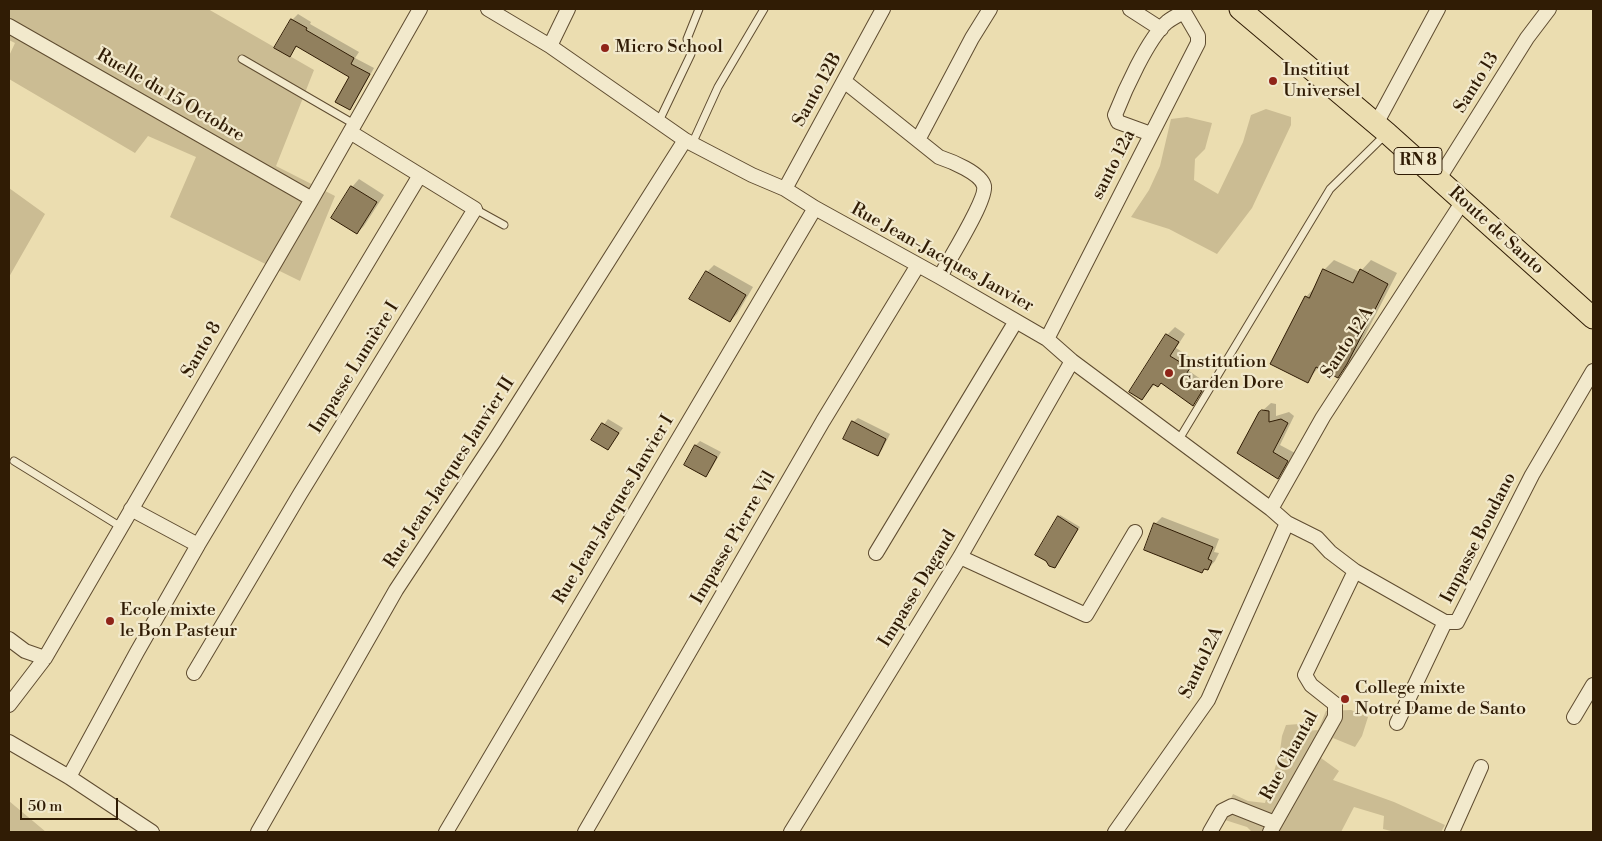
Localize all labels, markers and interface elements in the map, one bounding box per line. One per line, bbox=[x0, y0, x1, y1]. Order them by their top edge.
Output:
place label: Micro School bbox=[615, 37, 723, 59]
marker: Micro School bbox=[599, 42, 611, 54]
street label: Ruelle du 15 Octobre bbox=[92, 45, 248, 147]
street label: Santo 12B bbox=[789, 49, 847, 131]
street label: Santo 13 bbox=[1450, 49, 1504, 117]
place label: Institiut Universel bbox=[1283, 60, 1360, 102]
marker: Institiut Universel bbox=[1267, 75, 1279, 87]
street label: santo 12a bbox=[1087, 127, 1141, 203]
road number: RN 8 bbox=[1394, 148, 1442, 175]
street label: Route de Santo bbox=[1444, 182, 1548, 280]
street label: Rue Jean-Jacques Janvier bbox=[847, 199, 1037, 317]
street label: Impasse Lumière I bbox=[306, 298, 404, 438]
street label: Santo 12A bbox=[1317, 303, 1379, 383]
street label: Santo 8 bbox=[177, 318, 227, 382]
place label: Institution Garden Dore bbox=[1179, 352, 1284, 394]
marker: Institution Garden Dore bbox=[1163, 367, 1175, 379]
street label: Rue Jean-Jacques Janvier II bbox=[380, 374, 520, 572]
street label: Rue Jean-Jacques Janvier I bbox=[549, 412, 679, 608]
street label: Impasse Pierre Vil bbox=[687, 468, 781, 608]
street label: Impasse Boudano bbox=[1437, 469, 1521, 607]
street label: Impasse Dagaud bbox=[875, 527, 961, 651]
place label: Ecole mixte le Bon Pasteur bbox=[120, 600, 237, 642]
marker: Ecole mixte le Bon Pasteur bbox=[104, 615, 116, 627]
street label: Santo12A bbox=[1175, 624, 1229, 702]
place label: College mixte Notre Dame de Santo bbox=[1355, 678, 1526, 721]
marker: College mixte Notre Dame de Santo bbox=[1339, 693, 1351, 705]
street label: Rue Chantal bbox=[1256, 707, 1324, 805]
scale bar bbox=[22, 788, 120, 820]
text: 50 m bbox=[28, 797, 62, 816]

